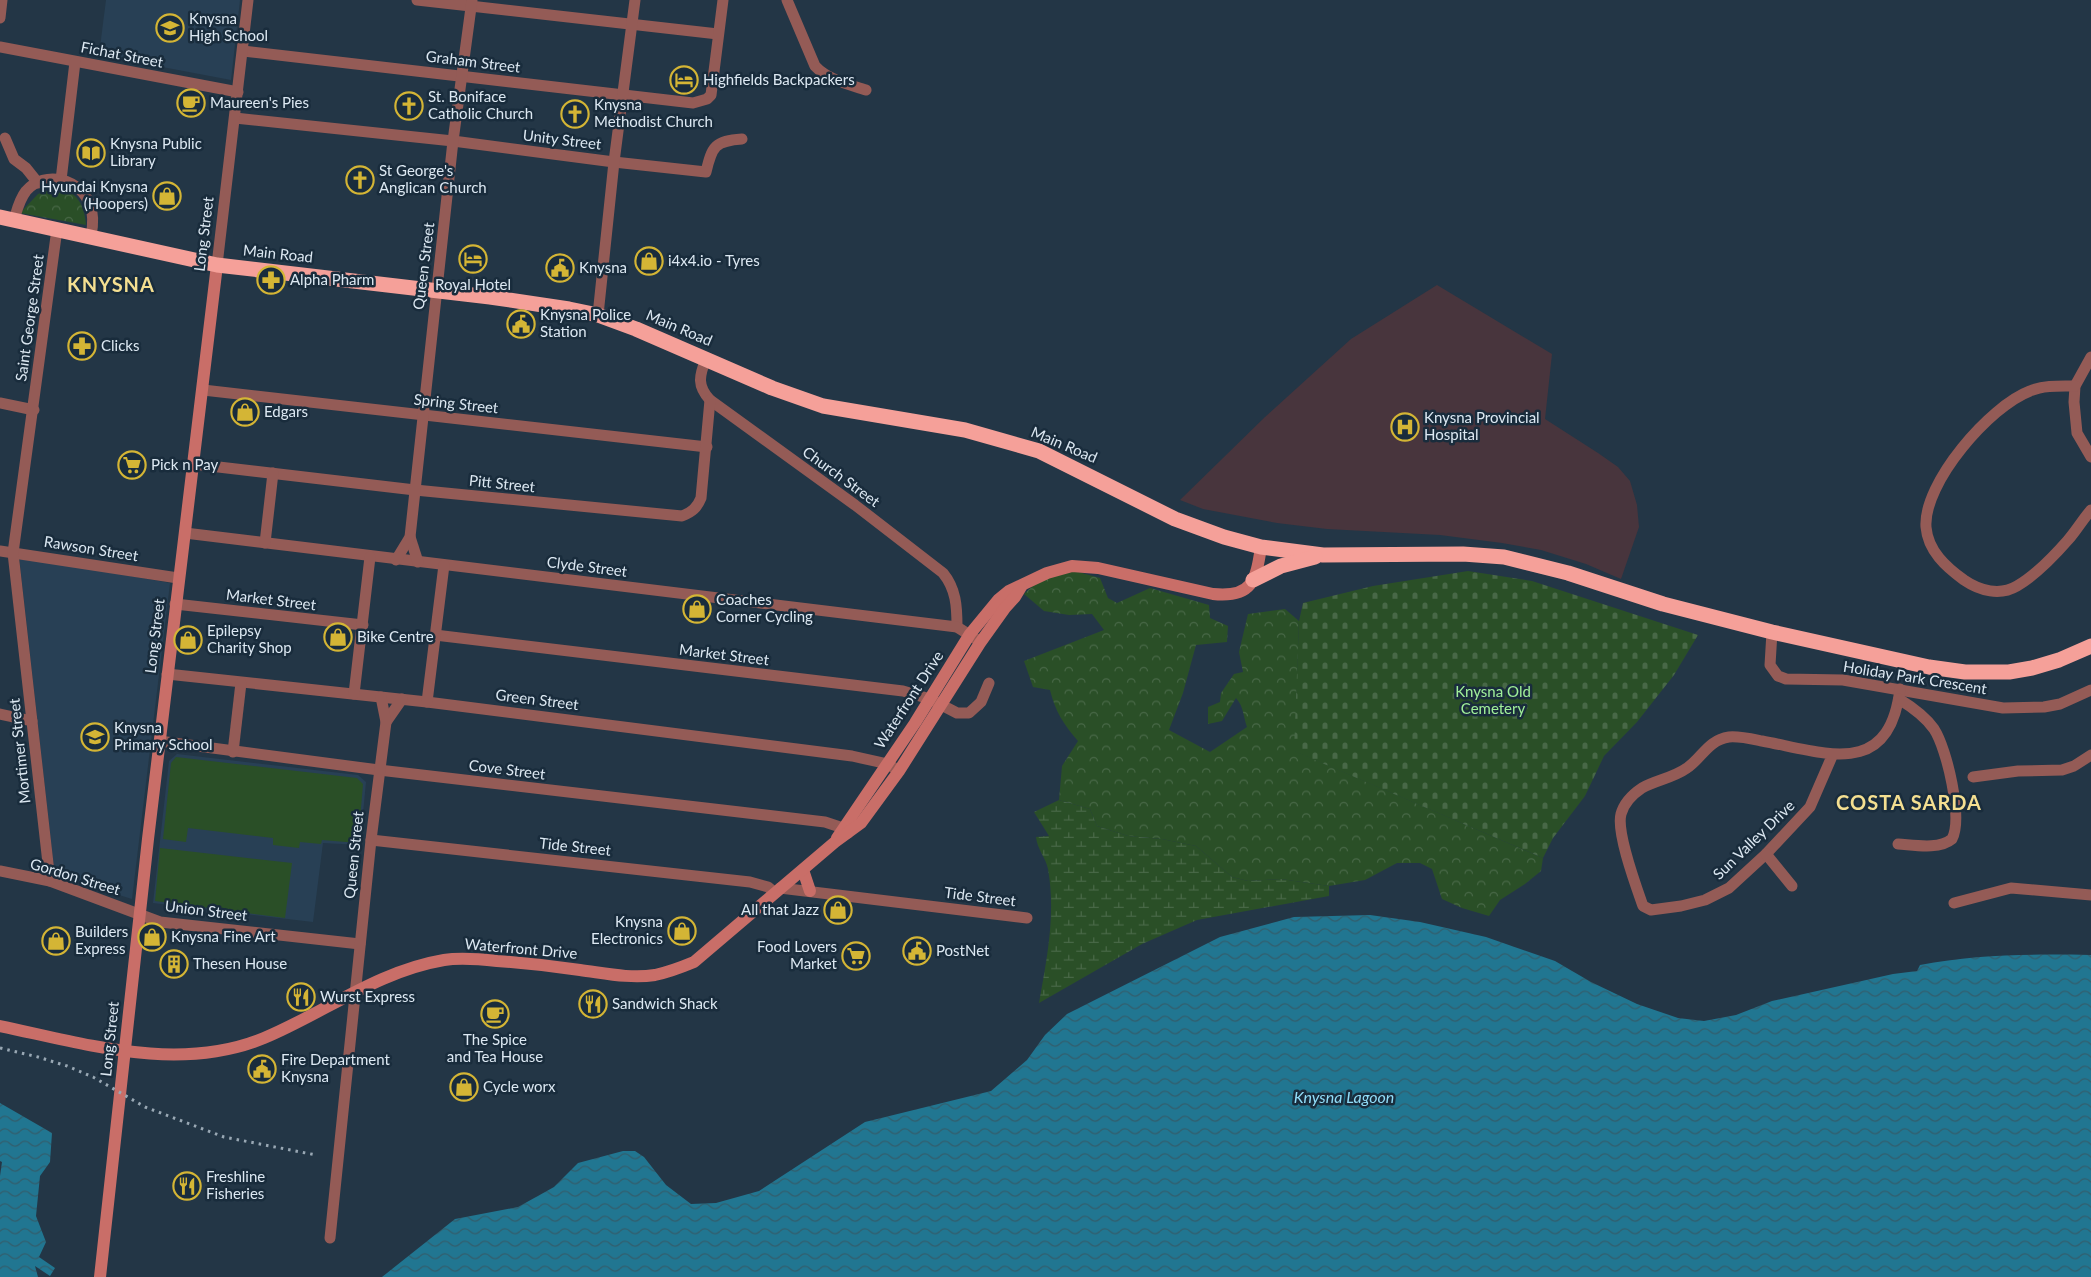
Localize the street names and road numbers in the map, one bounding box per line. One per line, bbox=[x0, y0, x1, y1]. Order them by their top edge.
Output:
street label: Fichat Street bbox=[79, 37, 166, 71]
street label: Graham Street bbox=[425, 46, 522, 76]
street label: Unity Street bbox=[522, 125, 603, 153]
street label: Long Street bbox=[189, 195, 217, 272]
street label: Queen Street bbox=[409, 221, 437, 311]
street label: Main Road bbox=[242, 240, 314, 266]
street label: Saint George Street bbox=[11, 253, 47, 383]
street label: Main Road bbox=[644, 305, 715, 349]
street label: Spring Street bbox=[413, 390, 500, 416]
street label: Main Road bbox=[1029, 422, 1100, 466]
street label: Church Street bbox=[800, 442, 884, 511]
street label: Pitt Street bbox=[468, 471, 537, 495]
street label: Rawson Street bbox=[43, 532, 140, 564]
street label: Clyde Street bbox=[546, 552, 629, 580]
street label: Market Street bbox=[225, 585, 318, 614]
street label: Long Street bbox=[140, 597, 168, 674]
street label: Market Street bbox=[678, 640, 771, 669]
street label: Waterfront Drive bbox=[870, 647, 947, 752]
street label: Holiday Park Crescent bbox=[1842, 657, 1989, 697]
street label: Green Street bbox=[495, 685, 580, 713]
street label: Mortimer Street bbox=[4, 697, 33, 805]
street label: Cove Street bbox=[468, 755, 547, 783]
street label: Sun Valley Drive bbox=[1709, 796, 1798, 883]
street label: Queen Street bbox=[339, 810, 367, 900]
street label: Tide Street bbox=[538, 833, 612, 859]
street label: Gordon Street bbox=[28, 854, 123, 898]
street label: Tide Street bbox=[943, 883, 1018, 909]
street label: Union Street bbox=[164, 896, 249, 924]
street label: Waterfront Drive bbox=[464, 934, 578, 962]
street label: Long Street bbox=[96, 1000, 122, 1077]

